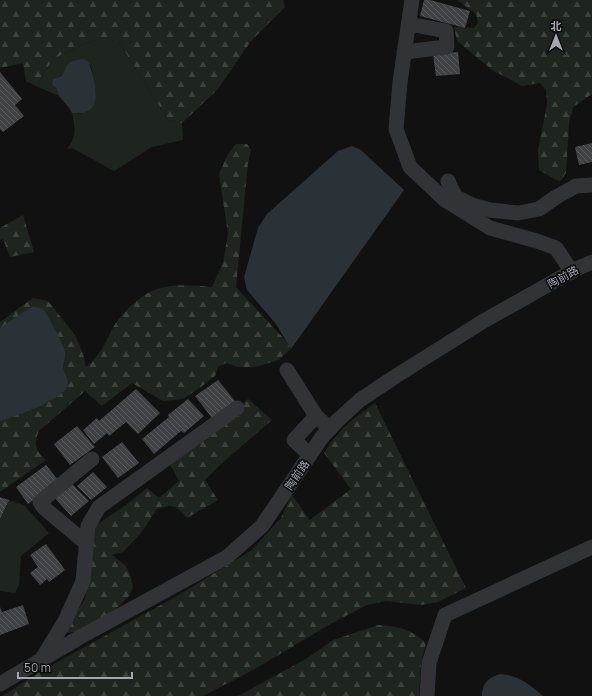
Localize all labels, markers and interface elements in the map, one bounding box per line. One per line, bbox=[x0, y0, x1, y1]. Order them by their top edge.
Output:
north arrow bbox=[536, 16, 576, 56]
text: 北 bbox=[551, 18, 562, 33]
street label: 陶前路 bbox=[545, 262, 581, 291]
street label: 陶前路 bbox=[281, 457, 312, 493]
scale bar bbox=[18, 654, 132, 680]
text: 50 m bbox=[24, 659, 51, 676]

